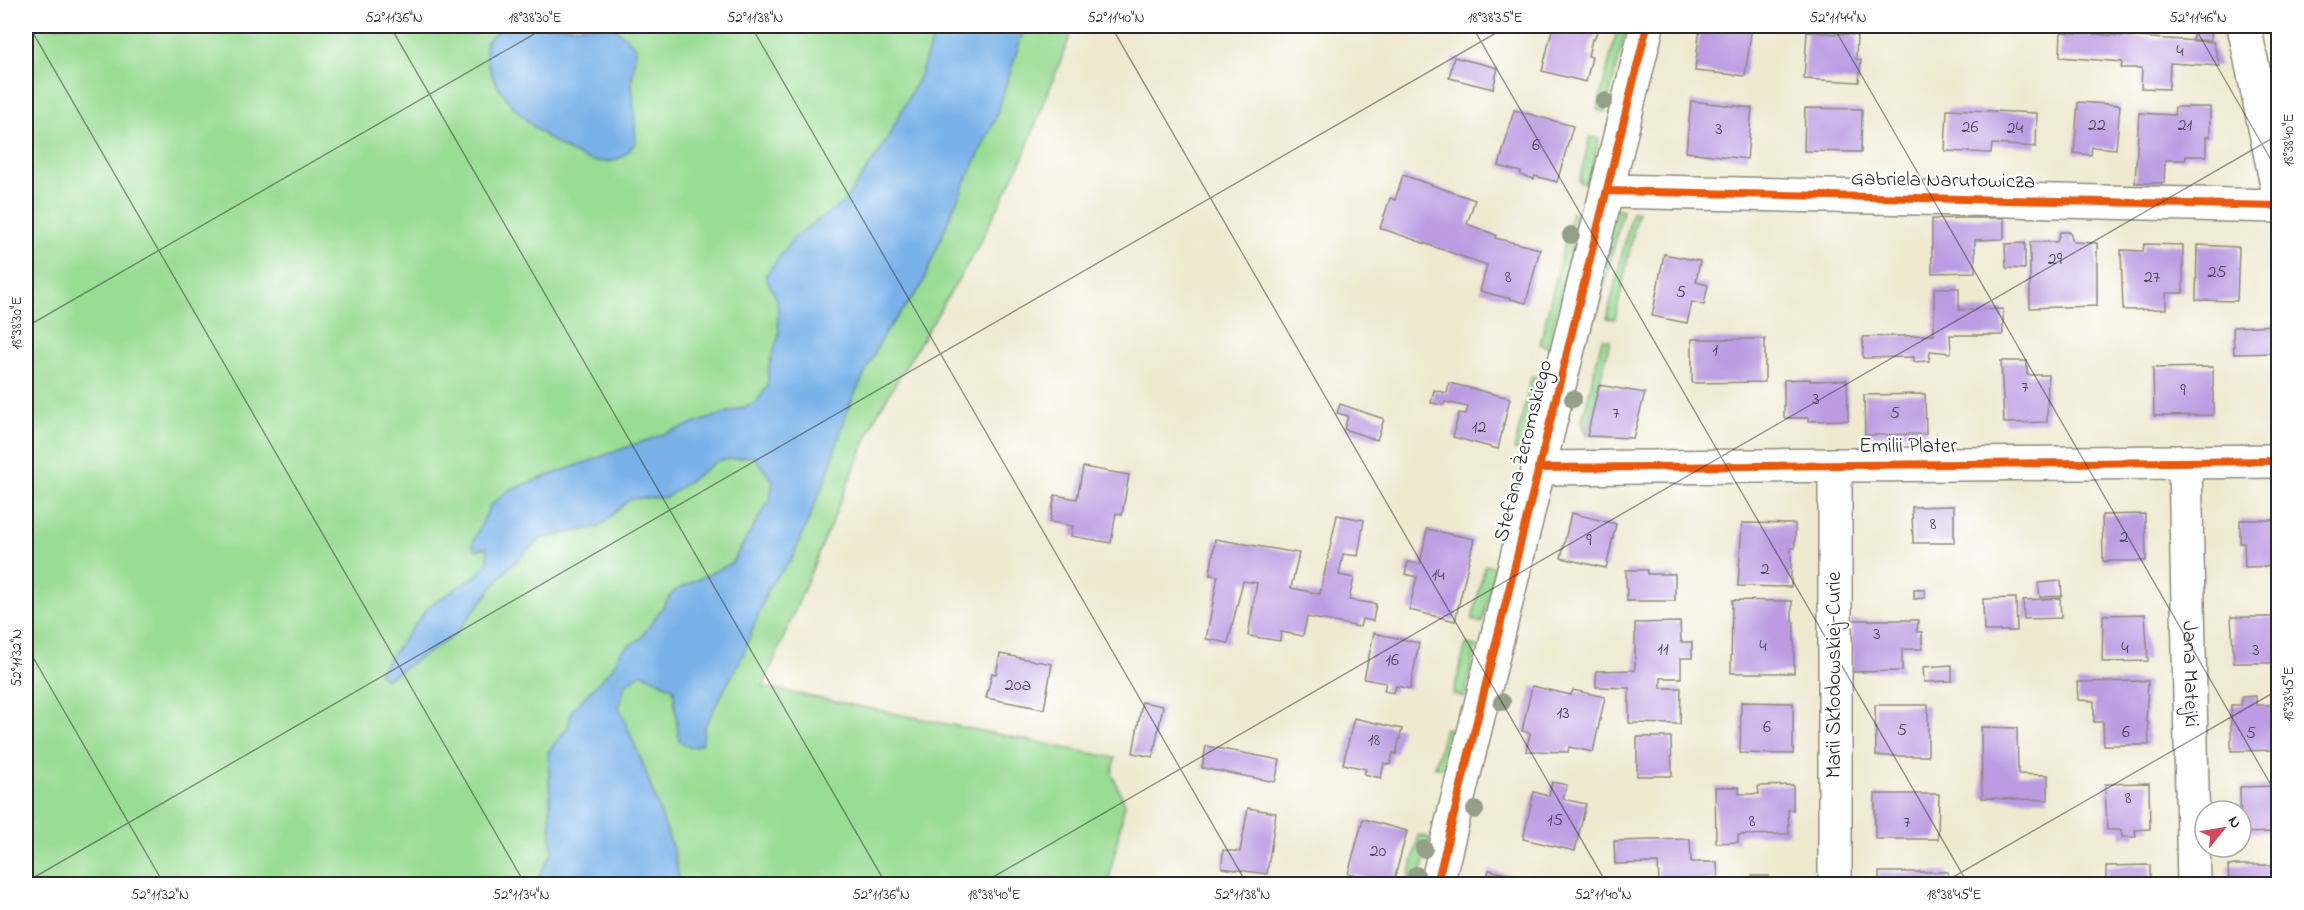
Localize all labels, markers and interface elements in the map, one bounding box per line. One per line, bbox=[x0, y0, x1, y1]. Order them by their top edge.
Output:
text: 52°11'36"N bbox=[365, 7, 423, 29]
text: 18°38'30"E bbox=[508, 7, 562, 29]
text: 52°11'38"N bbox=[727, 7, 783, 29]
text: 52°11'40"N bbox=[1087, 7, 1145, 29]
text: 18°38'35"E bbox=[1467, 7, 1523, 29]
text: 52°11'44"N bbox=[1809, 7, 1867, 29]
text: 52°11'46"N bbox=[2169, 7, 2227, 29]
house number: 4 bbox=[2176, 39, 2184, 65]
house number: 22 bbox=[2088, 113, 2106, 139]
house number: 21 bbox=[2178, 113, 2193, 139]
text: 18°38'40"E bbox=[2278, 113, 2300, 167]
house number: 26 bbox=[1962, 115, 1979, 141]
house number: 24 bbox=[2007, 116, 2024, 142]
house number: 3 bbox=[1715, 117, 1723, 143]
house number: 6 bbox=[1532, 133, 1540, 159]
street label: Gabriela Narutowicza bbox=[1851, 164, 2035, 198]
house number: 29 bbox=[2048, 247, 2063, 273]
house number: 25 bbox=[2207, 260, 2227, 286]
house number: 8 bbox=[1505, 265, 1512, 291]
house number: 27 bbox=[2144, 265, 2161, 291]
house number: 5 bbox=[1676, 280, 1686, 306]
text: 18°38'30"E bbox=[6, 296, 28, 350]
house number: 1 bbox=[1712, 338, 1718, 364]
street label: Stefana Żeromskiego bbox=[1487, 357, 1563, 546]
house number: 7 bbox=[2021, 375, 2029, 401]
house number: 9 bbox=[2180, 378, 2186, 404]
house number: 3 bbox=[1812, 387, 1820, 413]
house number: 7 bbox=[1612, 401, 1620, 427]
house number: 5 bbox=[1890, 401, 1900, 427]
house number: 12 bbox=[1472, 415, 1486, 441]
street label: Emilii Plater bbox=[1859, 432, 1957, 462]
house number: 8 bbox=[1930, 512, 1937, 538]
house number: 2 bbox=[2120, 525, 2129, 551]
house number: 9 bbox=[1586, 528, 1592, 554]
house number: 2 bbox=[1761, 557, 1770, 583]
house number: 14 bbox=[1431, 563, 1445, 589]
street label: Marii Skłodowskiej-Curie bbox=[1820, 571, 1850, 778]
street label: Jana Matejki bbox=[2173, 620, 2206, 727]
house number: 3 bbox=[1873, 622, 1881, 648]
text: 52°11'32"N bbox=[6, 629, 28, 687]
house number: 4 bbox=[1759, 634, 1767, 660]
house number: 4 bbox=[2121, 636, 2129, 662]
house number: 11 bbox=[1657, 637, 1669, 663]
house number: 3 bbox=[2252, 638, 2260, 664]
house number: 16 bbox=[1385, 648, 1399, 674]
text: 18°38'45"E bbox=[2278, 666, 2300, 722]
house number: 20a bbox=[1005, 673, 1031, 699]
house number: 13 bbox=[1556, 701, 1570, 727]
house number: 6 bbox=[1763, 715, 1771, 741]
house number: 5 bbox=[1897, 718, 1907, 744]
house number: 6 bbox=[2122, 720, 2130, 746]
house number: 5 bbox=[2246, 721, 2256, 747]
house number: 18 bbox=[1368, 728, 1380, 754]
house number: 8 bbox=[2125, 786, 2132, 812]
north arrow bbox=[2193, 799, 2253, 859]
house number: 15 bbox=[1547, 808, 1563, 834]
house number: 8 bbox=[1749, 809, 1756, 835]
house number: 7 bbox=[1903, 810, 1911, 836]
text: N bbox=[2221, 812, 2247, 833]
house number: 20 bbox=[1370, 839, 1387, 865]
text: 52°11'32"N bbox=[131, 884, 189, 906]
text: 52°11'34"N bbox=[492, 884, 550, 906]
text: 52°11'36"N bbox=[852, 884, 910, 906]
text: 18°38'40"E bbox=[967, 884, 1021, 906]
text: 52°11'38"N bbox=[1214, 884, 1270, 906]
text: 52°11'40"N bbox=[1574, 884, 1632, 906]
text: 18°38'45"E bbox=[1926, 884, 1982, 906]

